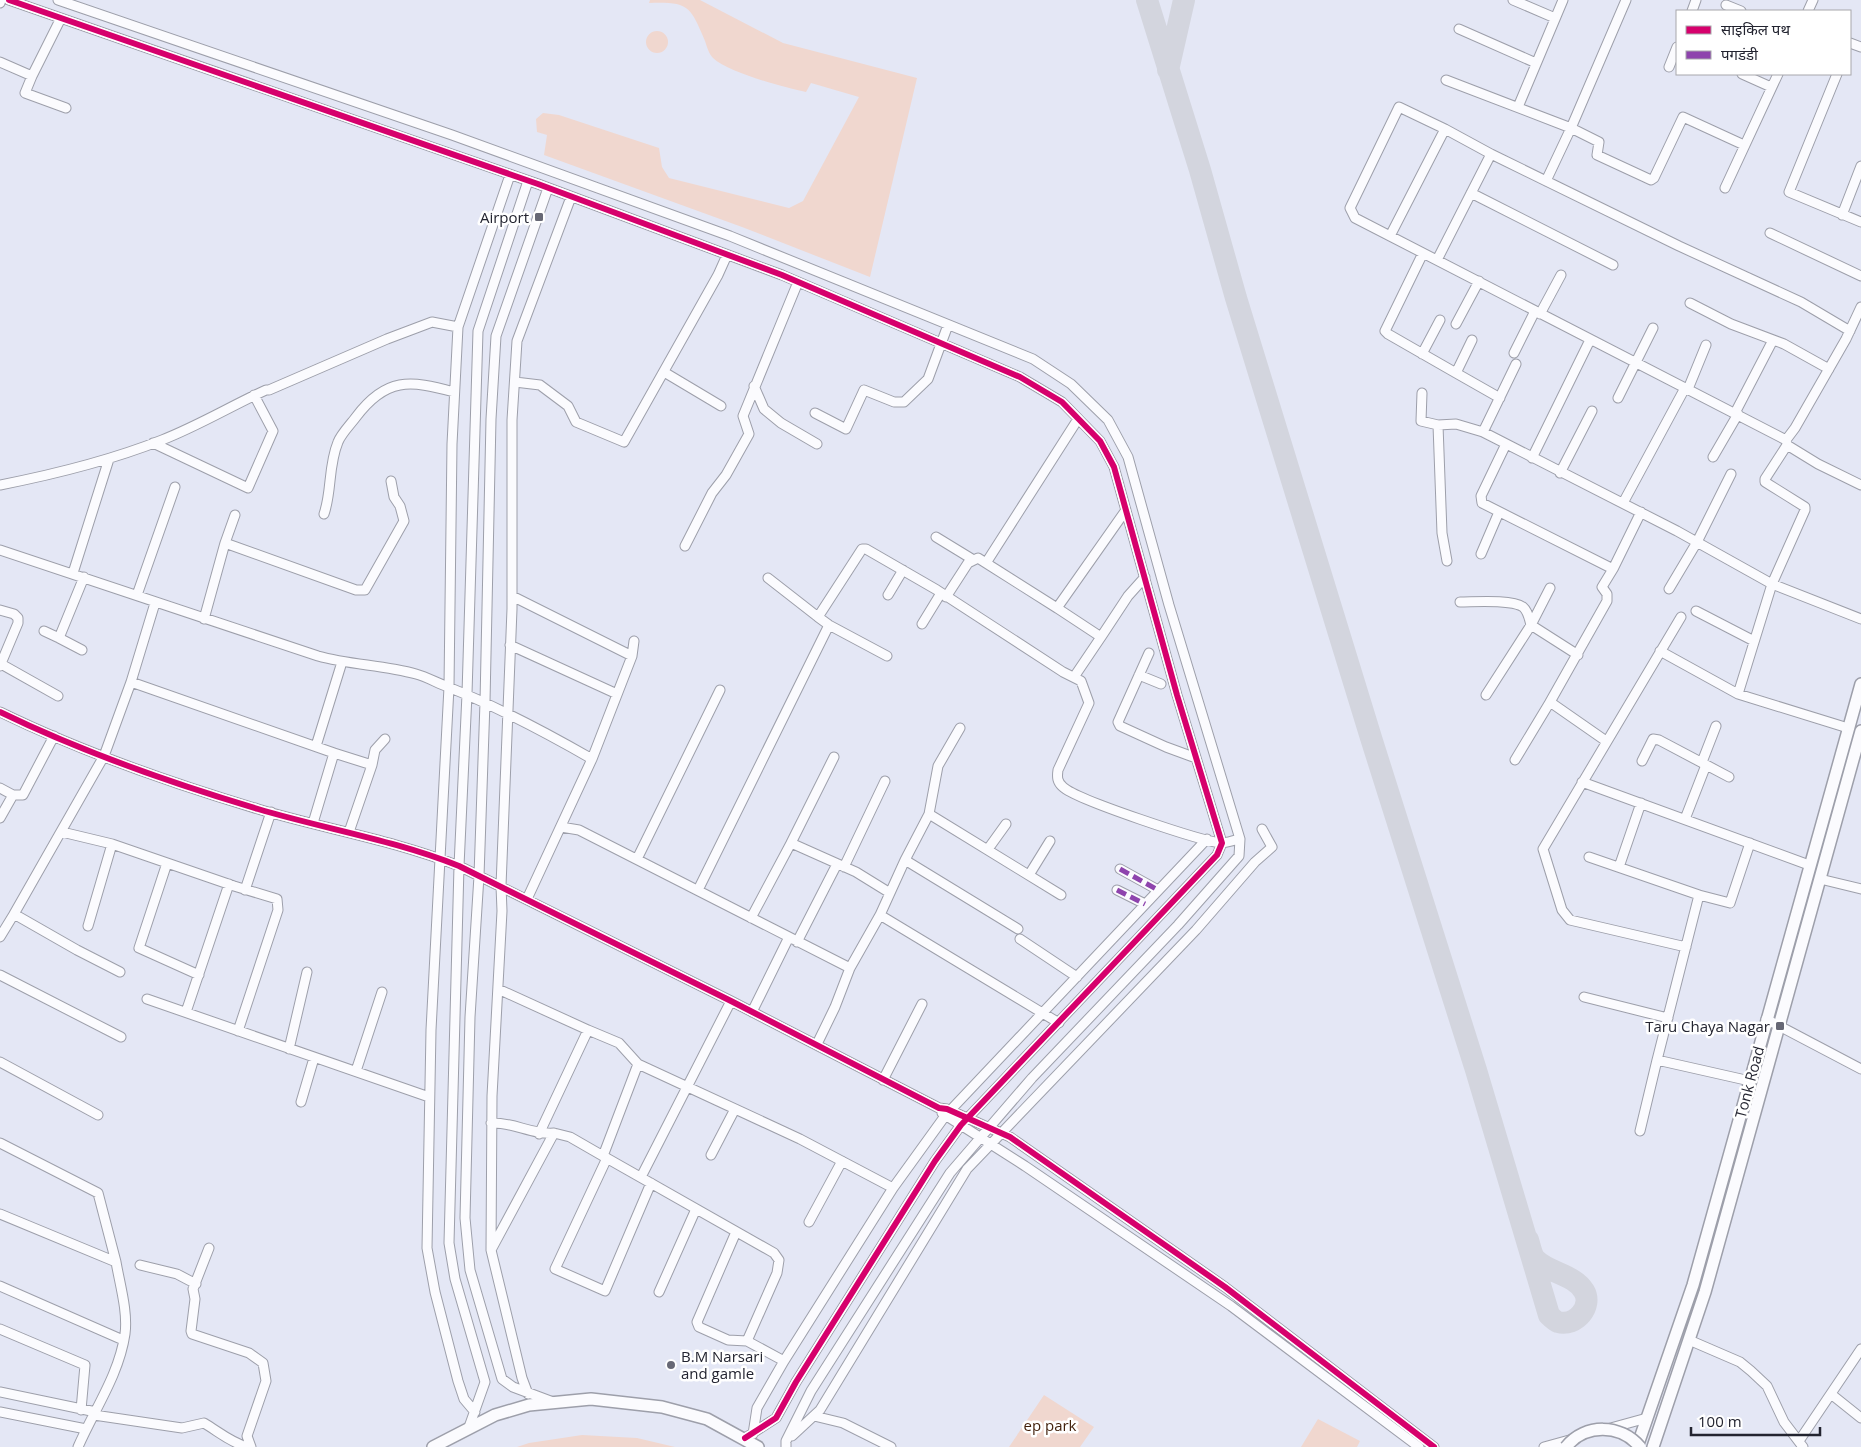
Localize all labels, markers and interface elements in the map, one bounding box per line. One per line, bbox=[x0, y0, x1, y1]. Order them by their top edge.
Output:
legend bbox=[1676, 10, 1851, 75]
text: साइकिल पथ bbox=[1721, 19, 1790, 39]
text: पगडंडी bbox=[1721, 44, 1759, 64]
place label: Airport bbox=[480, 207, 529, 227]
marker: Airport bbox=[533, 211, 545, 223]
place label: Taru Chaya Nagar bbox=[1645, 1016, 1770, 1036]
marker: Taru Chaya Nagar bbox=[1774, 1020, 1786, 1032]
street label: Tonk Road bbox=[1730, 1044, 1768, 1120]
place label: B.M Narsari and gamle bbox=[681, 1346, 763, 1383]
marker: B.M Narsari and gamle bbox=[665, 1359, 677, 1371]
scale bar bbox=[1691, 1404, 1820, 1436]
text: 100 m bbox=[1698, 1411, 1742, 1431]
park label: ep park bbox=[1023, 1415, 1077, 1435]

